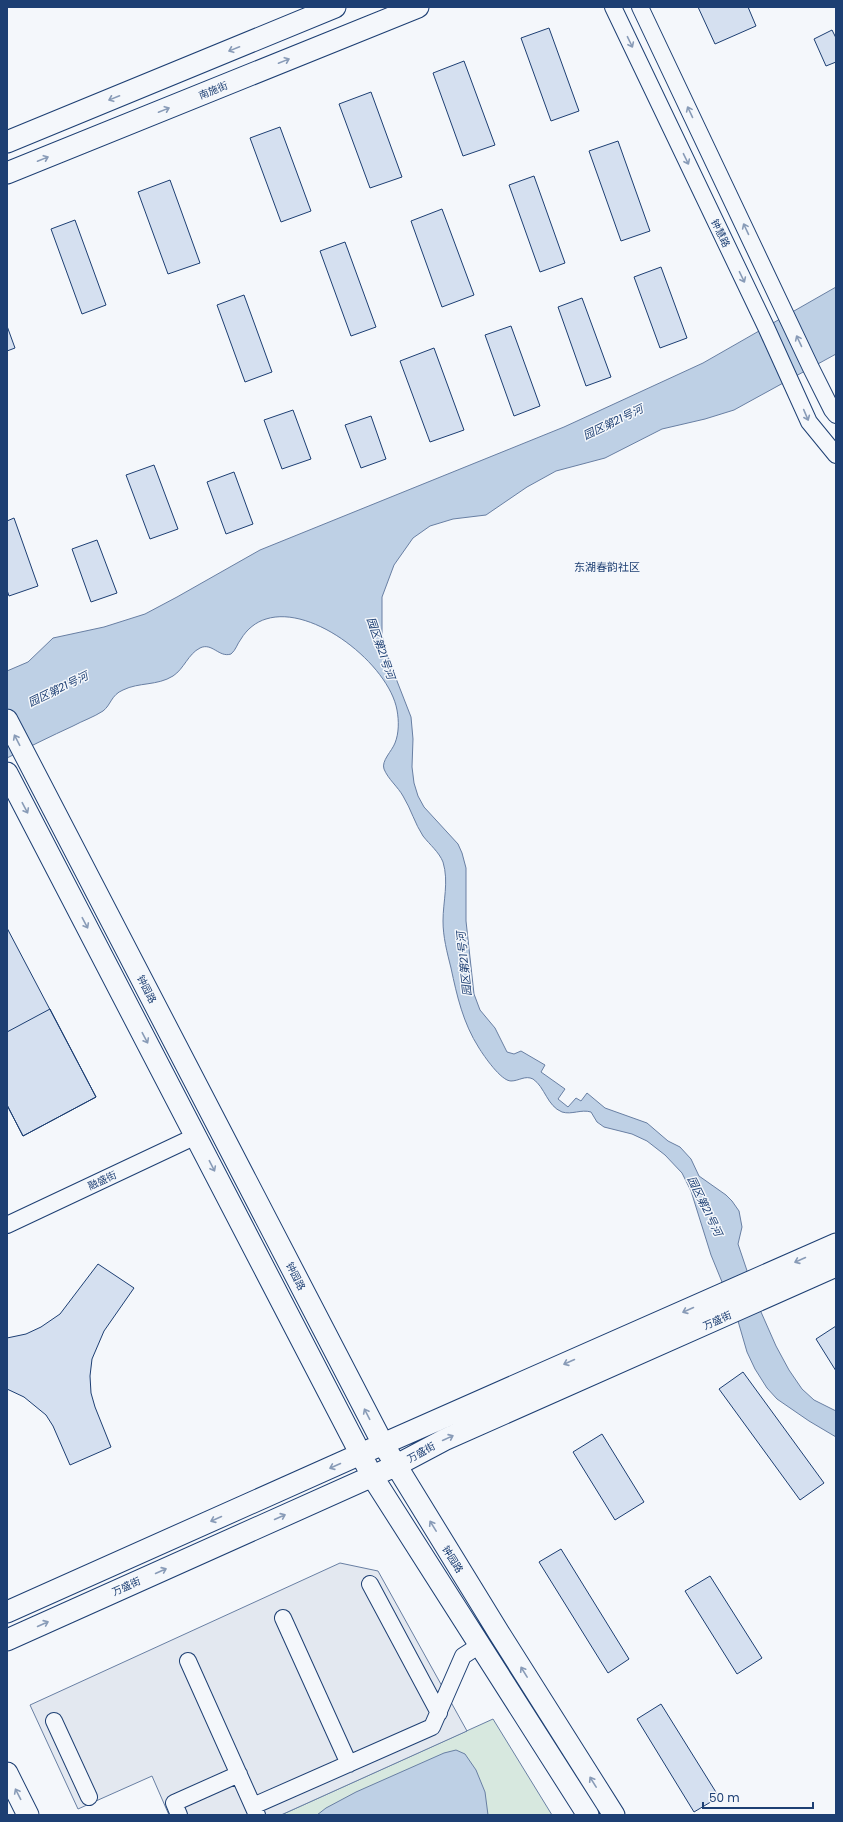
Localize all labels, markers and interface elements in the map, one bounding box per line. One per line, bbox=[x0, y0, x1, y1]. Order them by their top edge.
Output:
one-way arrow bbox=[627, 36, 634, 48]
one-way arrow bbox=[228, 45, 240, 53]
one-way arrow bbox=[278, 57, 290, 65]
street label: 南施街 bbox=[196, 78, 230, 103]
one-way arrow bbox=[108, 95, 120, 103]
one-way arrow bbox=[157, 106, 169, 113]
one-way arrow bbox=[686, 106, 693, 118]
one-way arrow bbox=[683, 153, 690, 165]
one-way arrow bbox=[37, 154, 49, 162]
street label: 钟慧路 bbox=[707, 216, 734, 250]
one-way arrow bbox=[742, 224, 749, 236]
one-way arrow bbox=[739, 270, 746, 282]
one-way arrow bbox=[795, 336, 802, 348]
water label: 园区第21号河 bbox=[580, 400, 647, 443]
one-way arrow bbox=[803, 408, 811, 420]
district label: 东湖春韵社区 bbox=[574, 559, 640, 575]
water label: 园区第21号河 bbox=[363, 615, 400, 683]
water label: 园区第21号河 bbox=[25, 667, 92, 710]
one-way arrow bbox=[13, 734, 20, 746]
one-way arrow bbox=[22, 801, 29, 813]
one-way arrow bbox=[82, 917, 89, 929]
water label: 园区第21号河 bbox=[452, 929, 475, 997]
street label: 钟园路 bbox=[133, 972, 160, 1006]
one-way arrow bbox=[142, 1032, 149, 1044]
one-way arrow bbox=[208, 1160, 216, 1172]
street label: 融盛街 bbox=[85, 1167, 119, 1194]
water label: 园区第21号河 bbox=[684, 1173, 727, 1240]
one-way arrow bbox=[795, 1257, 807, 1265]
street label: 钟园路 bbox=[282, 1259, 309, 1293]
one-way arrow bbox=[683, 1307, 695, 1314]
street label: 万盛街 bbox=[700, 1308, 734, 1333]
one-way arrow bbox=[564, 1359, 576, 1366]
one-way arrow bbox=[363, 1408, 371, 1420]
one-way arrow bbox=[442, 1434, 454, 1441]
street label: 万盛街 bbox=[404, 1439, 438, 1466]
one-way arrow bbox=[330, 1462, 342, 1470]
one-way arrow bbox=[273, 1513, 285, 1521]
one-way arrow bbox=[211, 1515, 223, 1523]
one-way arrow bbox=[429, 1521, 437, 1532]
street label: 钟园路 bbox=[438, 1543, 467, 1576]
one-way arrow bbox=[155, 1566, 167, 1574]
street label: 万盛街 bbox=[109, 1574, 143, 1599]
one-way arrow bbox=[36, 1620, 48, 1627]
one-way arrow bbox=[520, 1667, 528, 1678]
one-way arrow bbox=[589, 1776, 597, 1788]
scale bar bbox=[703, 1784, 813, 1810]
one-way arrow bbox=[13, 1788, 21, 1800]
text: 50 m bbox=[709, 1789, 740, 1806]

